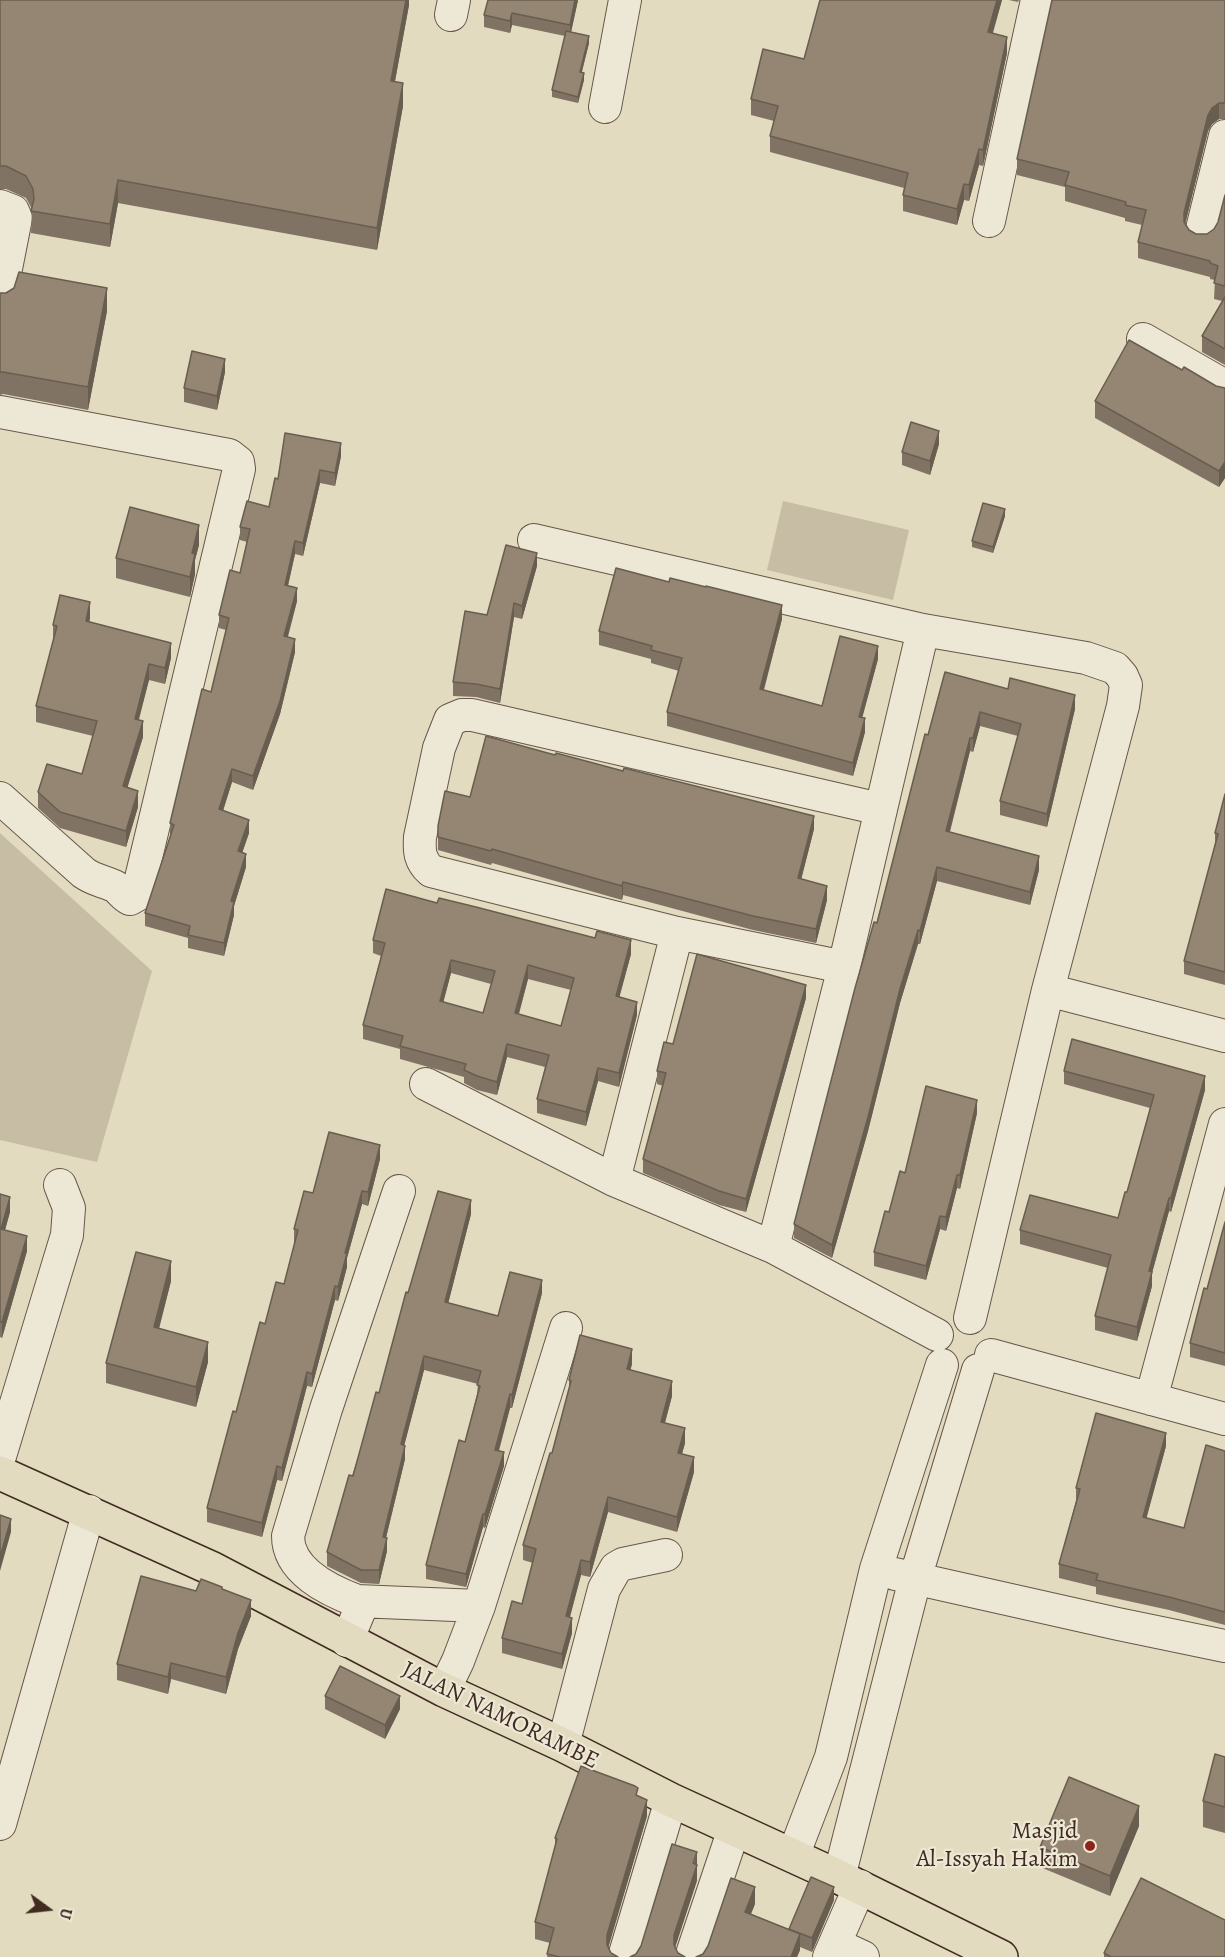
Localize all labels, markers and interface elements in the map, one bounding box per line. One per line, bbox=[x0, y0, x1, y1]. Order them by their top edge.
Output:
street label: JALAN NAMORAMBE bbox=[397, 1656, 603, 1776]
place label: Masjid Al-Issyah Hakim bbox=[916, 1818, 1078, 1874]
marker: Masjid Al-Issyah Hakim bbox=[1083, 1839, 1097, 1853]
north arrow bbox=[18, 1879, 78, 1939]
text: U bbox=[53, 1906, 77, 1922]

